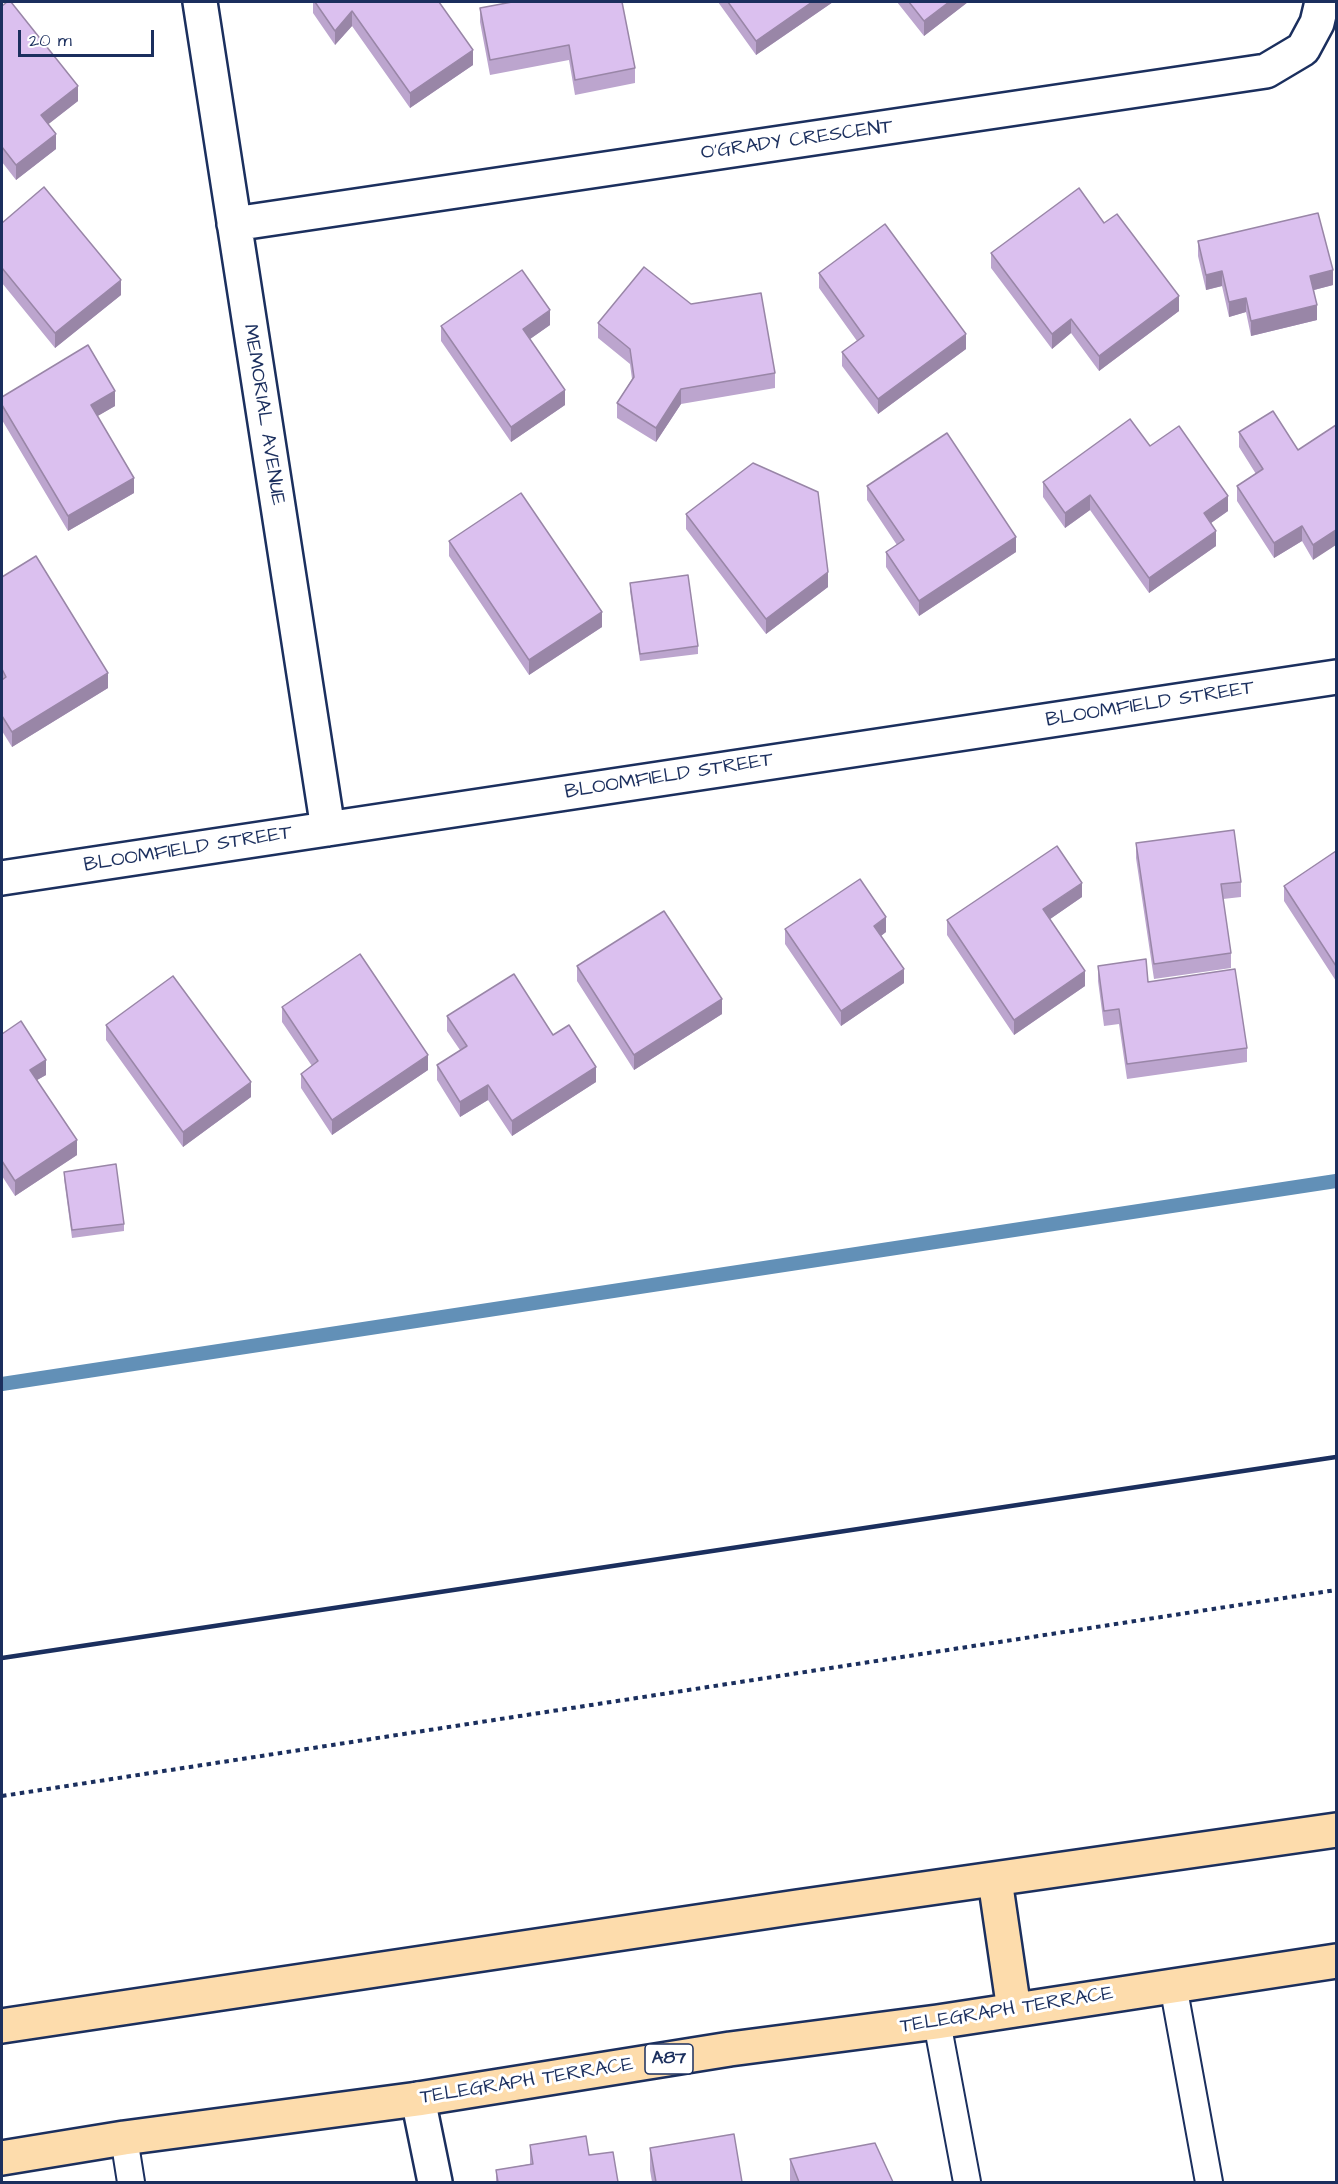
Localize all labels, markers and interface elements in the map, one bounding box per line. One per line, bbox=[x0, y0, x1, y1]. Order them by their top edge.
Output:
scale bar bbox=[21, 18, 158, 56]
text: 20 m bbox=[29, 28, 72, 53]
street label: O'GRADY CRESCENT bbox=[700, 116, 894, 166]
street label: MEMORIAL AVENUE bbox=[237, 323, 289, 507]
street label: BLOOMFIELD STREET bbox=[1044, 677, 1256, 733]
street label: BLOOMFIELD STREET bbox=[563, 749, 775, 805]
street label: BLOOMFIELD STREET bbox=[82, 822, 294, 878]
street label: TELEGRAPH TERRACE bbox=[899, 1982, 1115, 2040]
road number: A87 bbox=[645, 2044, 693, 2074]
street label: TELEGRAPH TERRACE bbox=[419, 2053, 635, 2111]

